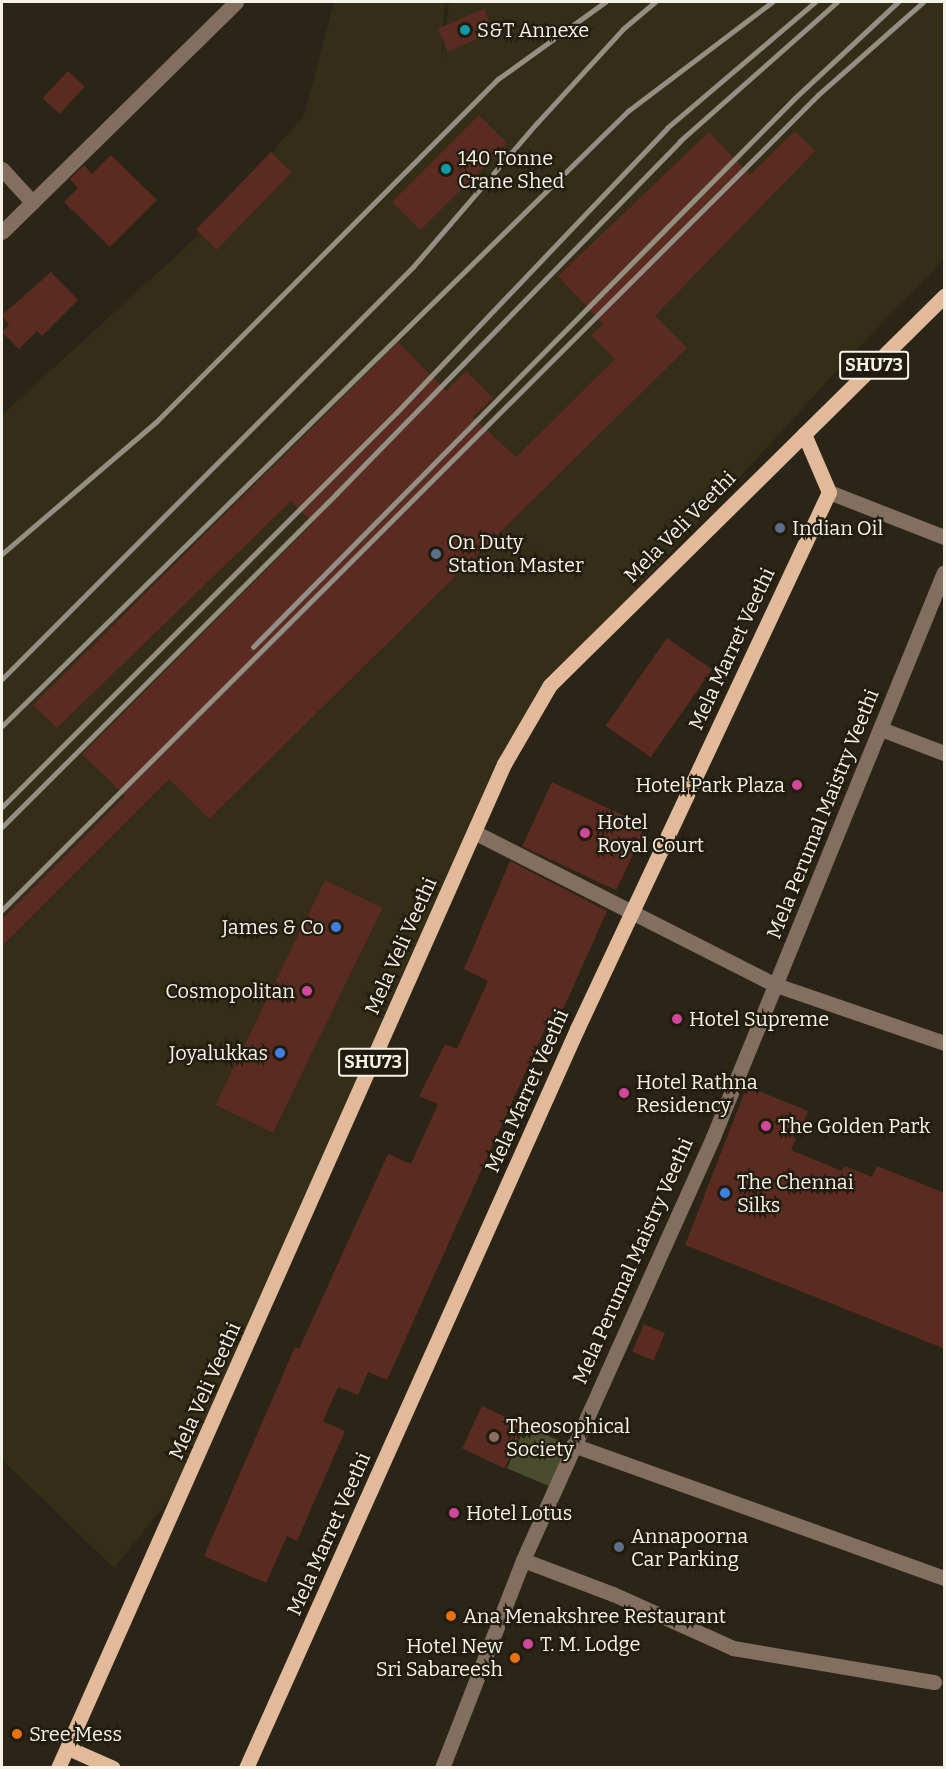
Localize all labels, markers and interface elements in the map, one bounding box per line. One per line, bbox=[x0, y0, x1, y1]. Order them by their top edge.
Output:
place label: S&T Annexe bbox=[477, 18, 589, 42]
marker: S&T Annexe bbox=[458, 23, 472, 37]
place label: 140 Tonne Crane Shed bbox=[458, 146, 564, 193]
marker: 140 Tonne Crane Shed bbox=[439, 162, 453, 176]
road number: SHU73 bbox=[838, 350, 910, 380]
street label: Mela Veli Veethi bbox=[619, 466, 741, 588]
place label: Indian Oil bbox=[792, 516, 883, 540]
marker: Indian Oil bbox=[773, 521, 787, 535]
place label: On Duty Station Master bbox=[448, 530, 584, 577]
marker: On Duty Station Master bbox=[429, 547, 443, 561]
street label: Mela Marret Veethi bbox=[684, 564, 780, 734]
street label: Mela Perumal Maistry Veethi bbox=[762, 686, 884, 942]
place label: Hotel Park Plaza bbox=[635, 773, 785, 797]
marker: Hotel Park Plaza bbox=[790, 778, 804, 792]
place label: Hotel Royal Court bbox=[597, 810, 704, 857]
marker: Hotel Royal Court bbox=[578, 826, 592, 840]
street label: Mela Veli Veethi bbox=[360, 874, 442, 1018]
place label: James & Co bbox=[222, 915, 324, 939]
marker: James & Co bbox=[329, 920, 343, 934]
place label: Cosmopolitan bbox=[165, 979, 295, 1003]
marker: Cosmopolitan bbox=[300, 984, 314, 998]
street label: Mela Marret Veethi bbox=[480, 1006, 574, 1176]
place label: Hotel Supreme bbox=[689, 1007, 829, 1031]
marker: Hotel Supreme bbox=[670, 1012, 684, 1026]
place label: Joyalukkas bbox=[169, 1041, 268, 1065]
marker: Joyalukkas bbox=[273, 1046, 287, 1060]
road number: SHU73 bbox=[337, 1047, 409, 1077]
place label: Hotel Rathna Residency bbox=[636, 1070, 758, 1117]
marker: Hotel Rathna Residency bbox=[617, 1086, 631, 1100]
place label: The Golden Park bbox=[778, 1114, 930, 1138]
marker: The Golden Park bbox=[759, 1119, 773, 1133]
street label: Mela Perumal Maistry Veethi bbox=[568, 1134, 698, 1388]
place label: The Chennai Silks bbox=[737, 1170, 854, 1217]
marker: The Chennai Silks bbox=[718, 1186, 732, 1200]
street label: Mela Veli Veethi bbox=[164, 1319, 246, 1463]
place label: Theosophical Society bbox=[506, 1414, 630, 1461]
marker: Theosophical Society bbox=[487, 1430, 501, 1444]
street label: Mela Marret Veethi bbox=[282, 1449, 376, 1619]
place label: Hotel Lotus bbox=[466, 1501, 572, 1525]
marker: Hotel Lotus bbox=[447, 1506, 461, 1520]
place label: Annapoorna Car Parking bbox=[631, 1524, 748, 1571]
marker: Annapoorna Car Parking bbox=[612, 1540, 626, 1554]
place label: Ana Menakshree Restaurant bbox=[463, 1604, 726, 1628]
marker: Ana Menakshree Restaurant bbox=[444, 1609, 458, 1623]
place label: T. M. Lodge bbox=[540, 1632, 640, 1656]
place label: Hotel New Sri Sabareesh bbox=[376, 1634, 503, 1681]
marker: T. M. Lodge bbox=[521, 1637, 535, 1651]
marker: Hotel New Sri Sabareesh bbox=[508, 1651, 522, 1665]
place label: Sree Mess bbox=[29, 1722, 122, 1746]
marker: Sree Mess bbox=[10, 1727, 24, 1741]

